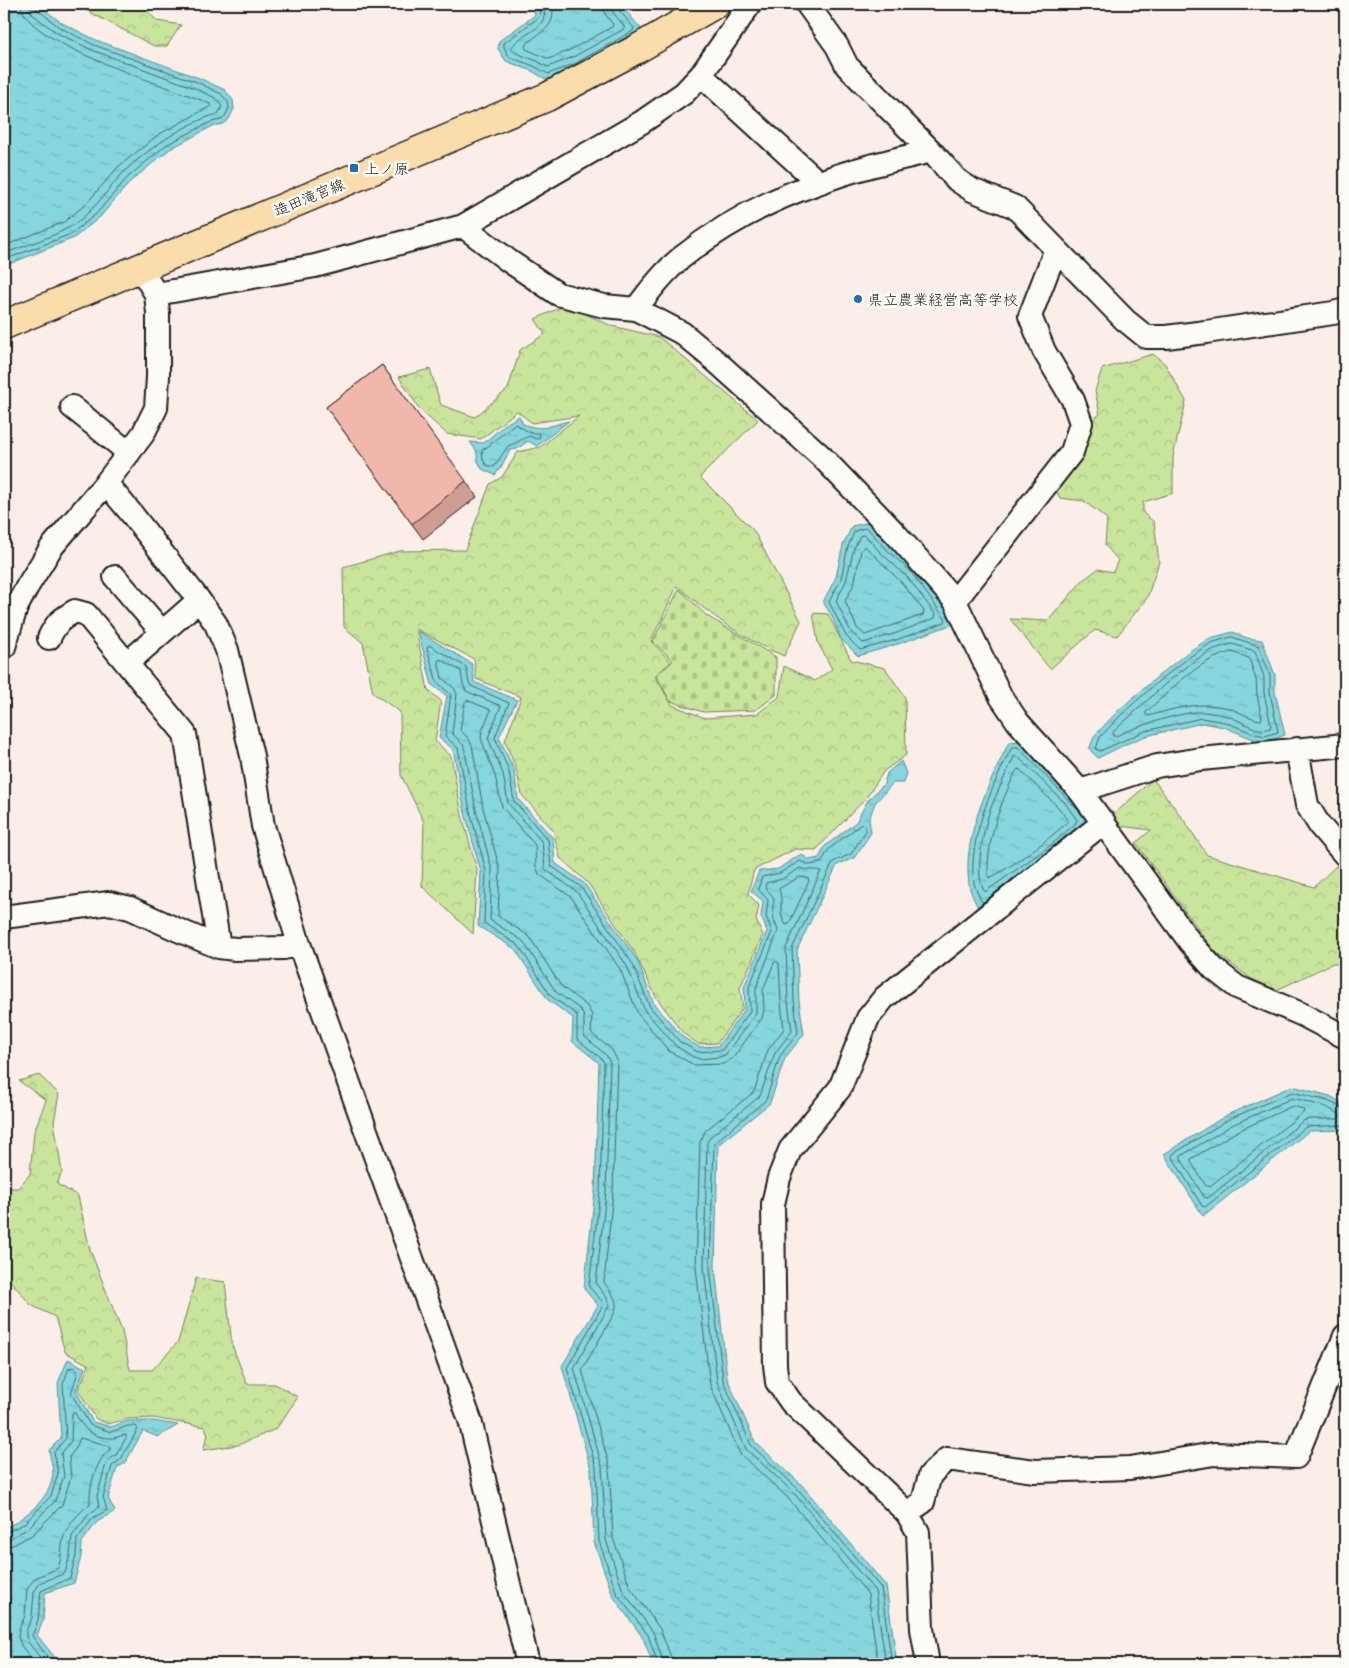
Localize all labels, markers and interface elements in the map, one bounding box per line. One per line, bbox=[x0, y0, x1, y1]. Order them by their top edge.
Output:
place label: 上ノ原 bbox=[364, 158, 409, 179]
marker: 上ノ原 bbox=[348, 162, 360, 174]
street label: 造田滝宮線 bbox=[270, 173, 348, 221]
place label: 県立農業経営高等学校 bbox=[868, 289, 1018, 310]
marker: 県立農業経営高等学校 bbox=[852, 293, 864, 305]

